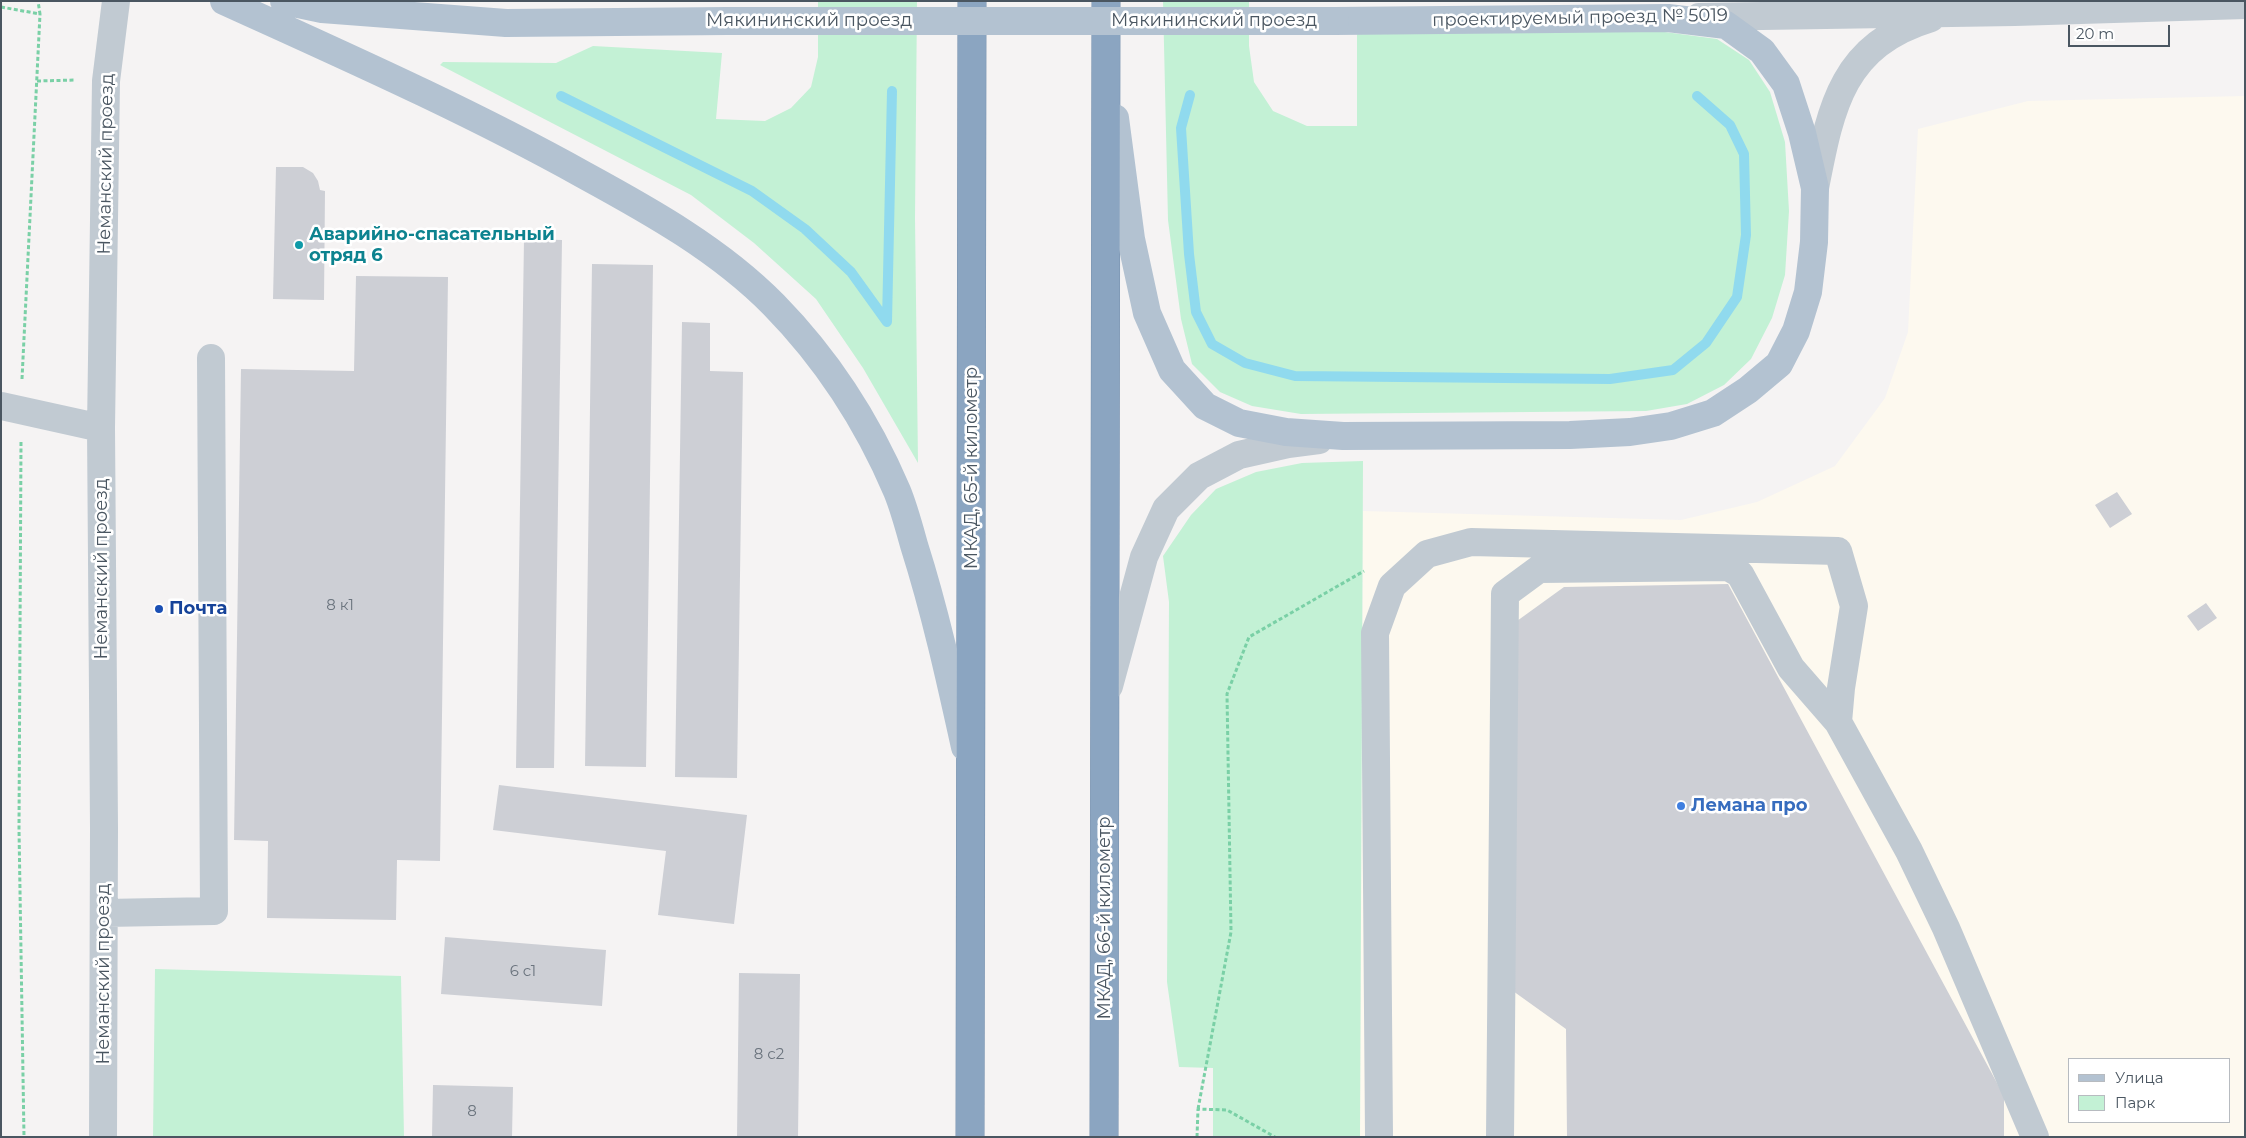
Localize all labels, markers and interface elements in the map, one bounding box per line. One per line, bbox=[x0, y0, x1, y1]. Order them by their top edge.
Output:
street label: проектируемый проезд № 5019 bbox=[1432, 5, 1728, 31]
street label: Мякининский проезд bbox=[706, 10, 912, 32]
street label: Мякининский проезд bbox=[1111, 10, 1317, 32]
scale bar bbox=[2071, 15, 2174, 47]
text: 20 m bbox=[2076, 24, 2114, 43]
street label: Неманский проезд bbox=[94, 73, 118, 255]
place label: Аварийно-спасательный отряд 6 bbox=[309, 224, 555, 266]
marker: Аварийно-спасательный отряд 6 bbox=[293, 239, 305, 251]
street label: МКАД, 65-й километр bbox=[961, 367, 983, 569]
street label: Неманский проезд bbox=[91, 478, 113, 660]
house number: 8 к1 bbox=[326, 597, 354, 615]
place label: Почта bbox=[169, 598, 227, 620]
marker: Почта bbox=[153, 603, 165, 615]
place label: Лемана про bbox=[1691, 795, 1808, 817]
marker: Лемана про bbox=[1675, 800, 1687, 812]
street label: МКАД, 66-й километр bbox=[1094, 816, 1116, 1020]
street label: Неманский проезд bbox=[93, 883, 115, 1065]
house number: 6 с1 bbox=[510, 963, 536, 981]
house number: 8 с2 bbox=[754, 1046, 784, 1064]
legend bbox=[2068, 1058, 2231, 1123]
text: Улица bbox=[2115, 1068, 2163, 1087]
text: Парк bbox=[2115, 1093, 2155, 1112]
house number: 8 bbox=[467, 1103, 477, 1121]

